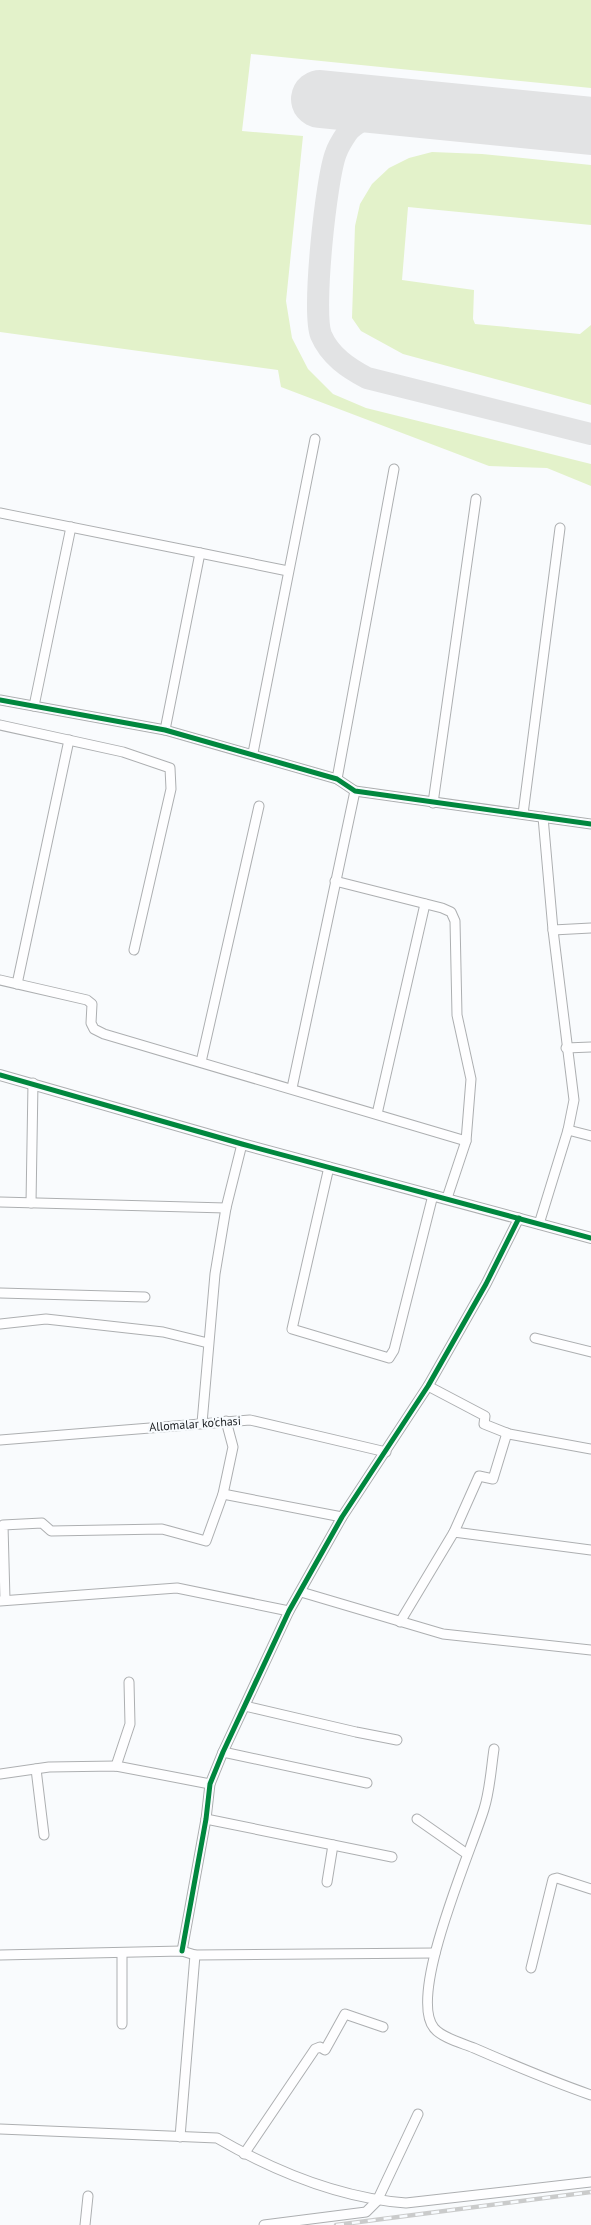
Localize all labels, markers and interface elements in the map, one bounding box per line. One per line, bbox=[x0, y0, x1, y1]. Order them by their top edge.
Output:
street label: Allomalar ko'chasi bbox=[149, 1413, 241, 1434]

